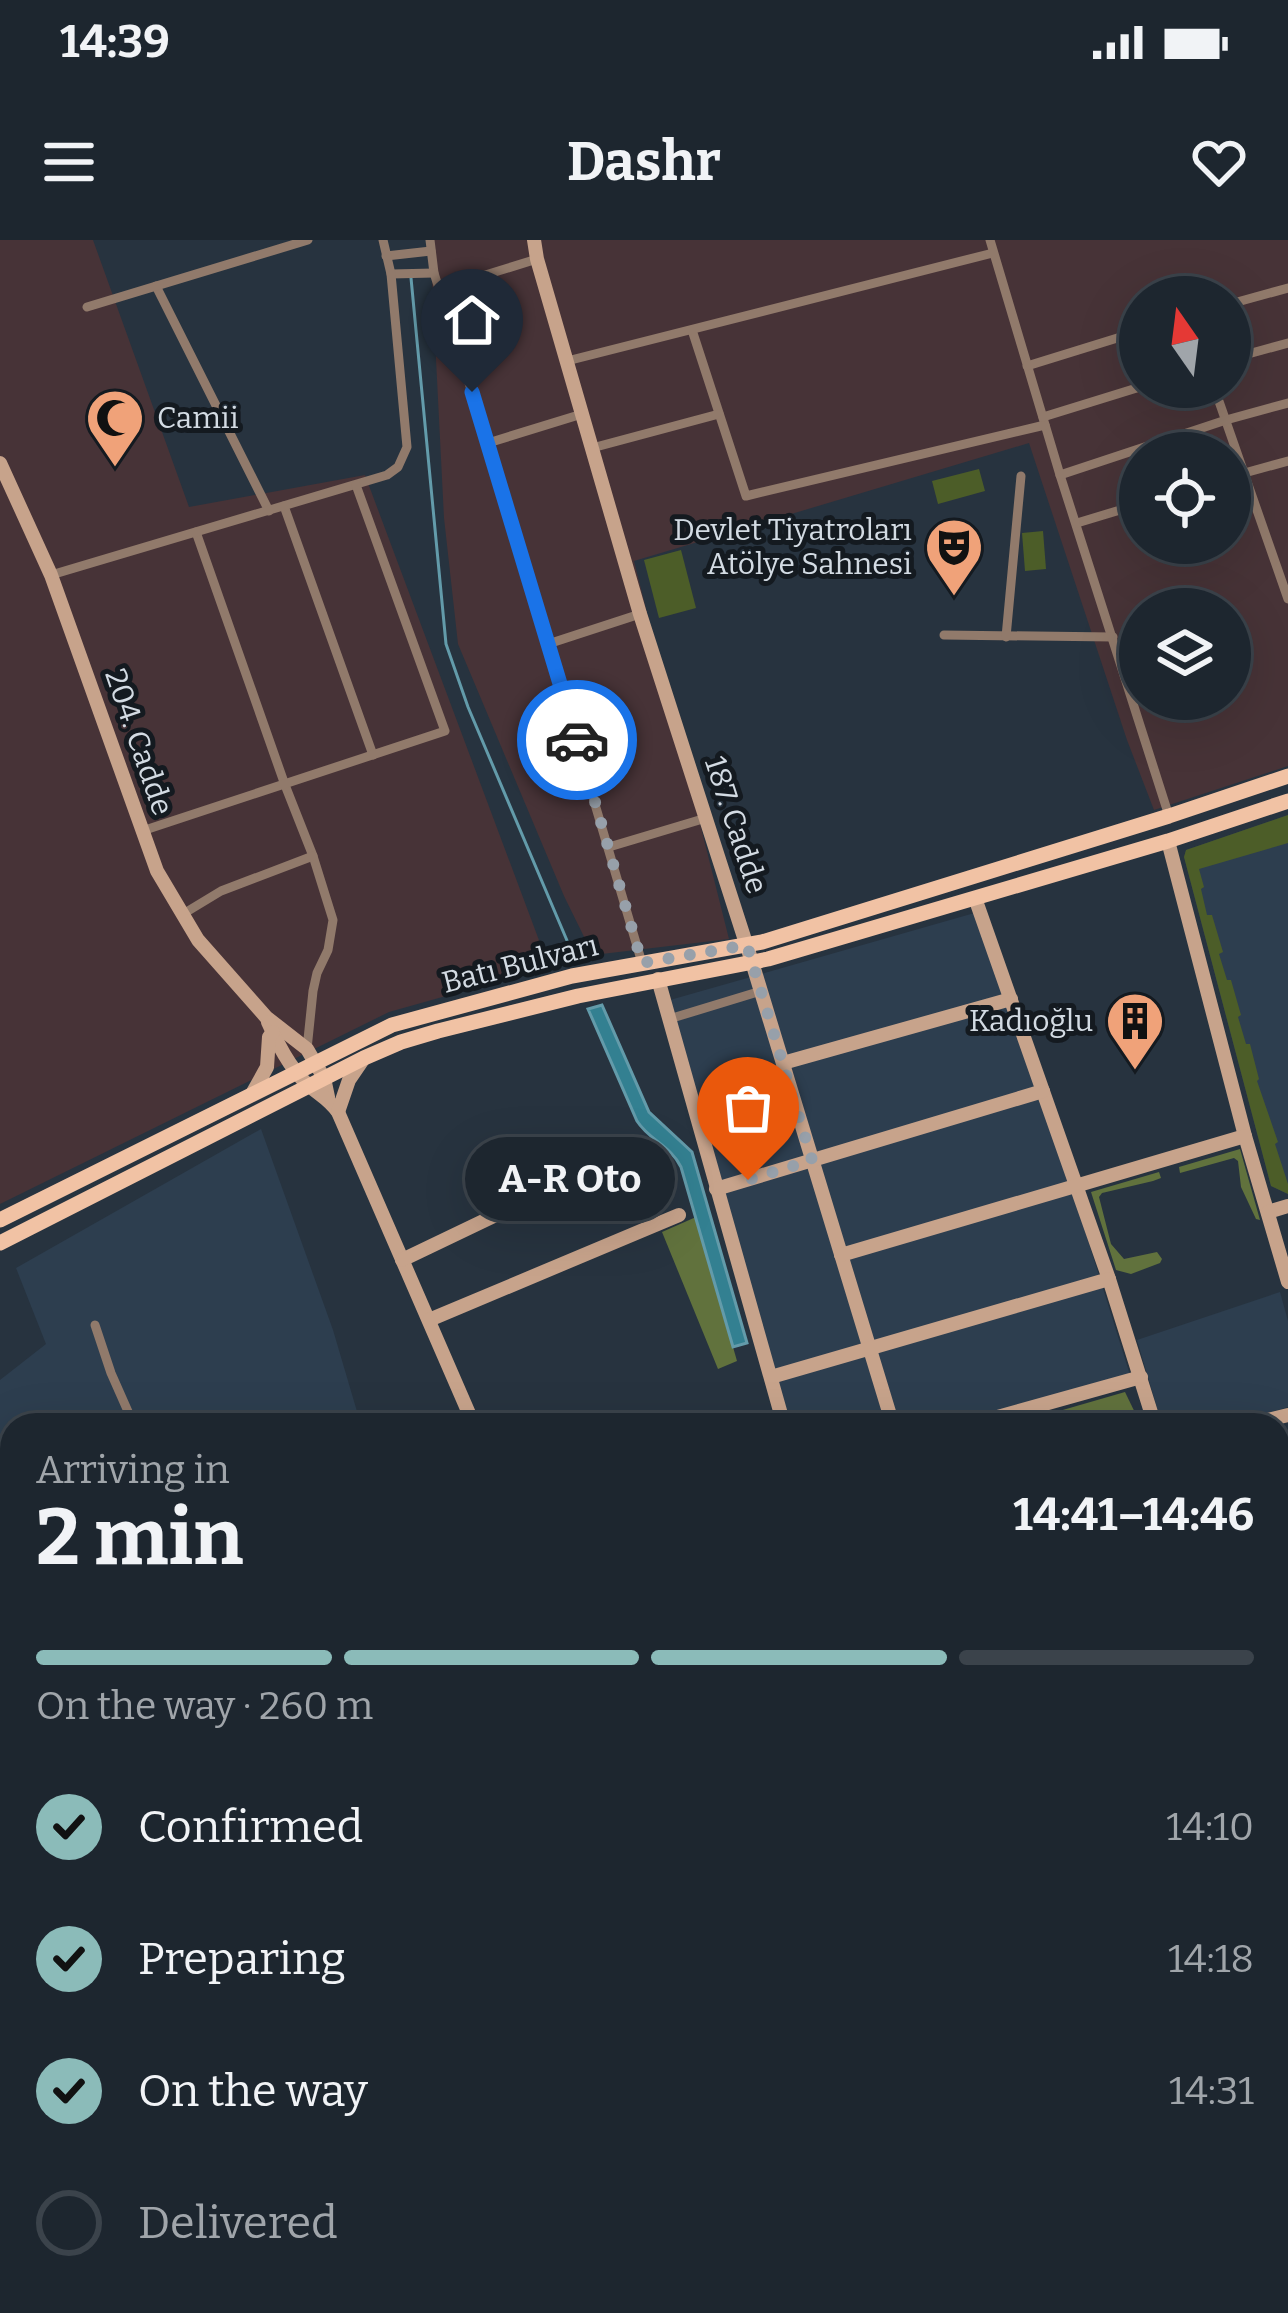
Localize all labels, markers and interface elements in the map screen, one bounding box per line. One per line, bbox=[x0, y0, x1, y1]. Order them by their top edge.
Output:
text: 14:39 bbox=[60, 15, 170, 69]
icon: menu bbox=[36, 129, 102, 195]
icon: heart bbox=[1186, 129, 1252, 195]
text: Dashr bbox=[567, 130, 721, 194]
pin bbox=[421, 269, 523, 392]
north arrow bbox=[1119, 276, 1251, 408]
map controls bbox=[1119, 276, 1251, 720]
icon: home bbox=[439, 287, 505, 353]
mosque icon: Camii bbox=[84, 387, 146, 469]
place label: Camii bbox=[157, 400, 239, 436]
button: locate bbox=[1119, 432, 1251, 564]
place label: Devlet Tiyatroları Atölye Sahnesi bbox=[673, 512, 912, 582]
theatre icon: Devlet Tiyatroları Atölye Sahnesi bbox=[923, 516, 985, 598]
button: layers bbox=[1119, 588, 1251, 720]
street label: 204. Cadde bbox=[97, 664, 181, 820]
courier bbox=[517, 680, 637, 800]
icon: car bbox=[544, 707, 610, 773]
street label: 187. Cadde bbox=[697, 752, 775, 898]
street label: Batı Bulvarı bbox=[438, 927, 602, 1001]
building icon: Kadıoğlu bbox=[1104, 990, 1166, 1072]
place label: Kadıoğlu bbox=[969, 1003, 1093, 1039]
pin bbox=[697, 1057, 799, 1180]
icon: bag bbox=[715, 1075, 781, 1141]
callout: A-R Oto bbox=[466, 1138, 676, 1222]
text: A-R Oto bbox=[498, 1156, 642, 1202]
text: Arriving in bbox=[36, 1447, 230, 1493]
text: 14:41–14:46 bbox=[1013, 1488, 1254, 1542]
text: 2 min bbox=[36, 1491, 243, 1585]
text: On the way · 260 m bbox=[36, 1683, 373, 1729]
icon: check bbox=[36, 1794, 102, 1860]
text: Confirmed bbox=[138, 1800, 363, 1854]
text: 14:10 bbox=[1166, 1804, 1254, 1850]
icon: check bbox=[36, 1926, 102, 1992]
text: Preparing bbox=[138, 1932, 346, 1986]
text: 14:18 bbox=[1168, 1936, 1254, 1982]
icon: check bbox=[36, 2058, 102, 2124]
text: On the way bbox=[138, 2064, 368, 2118]
text: 14:31 bbox=[1169, 2068, 1254, 2114]
text: Delivered bbox=[138, 2196, 338, 2250]

